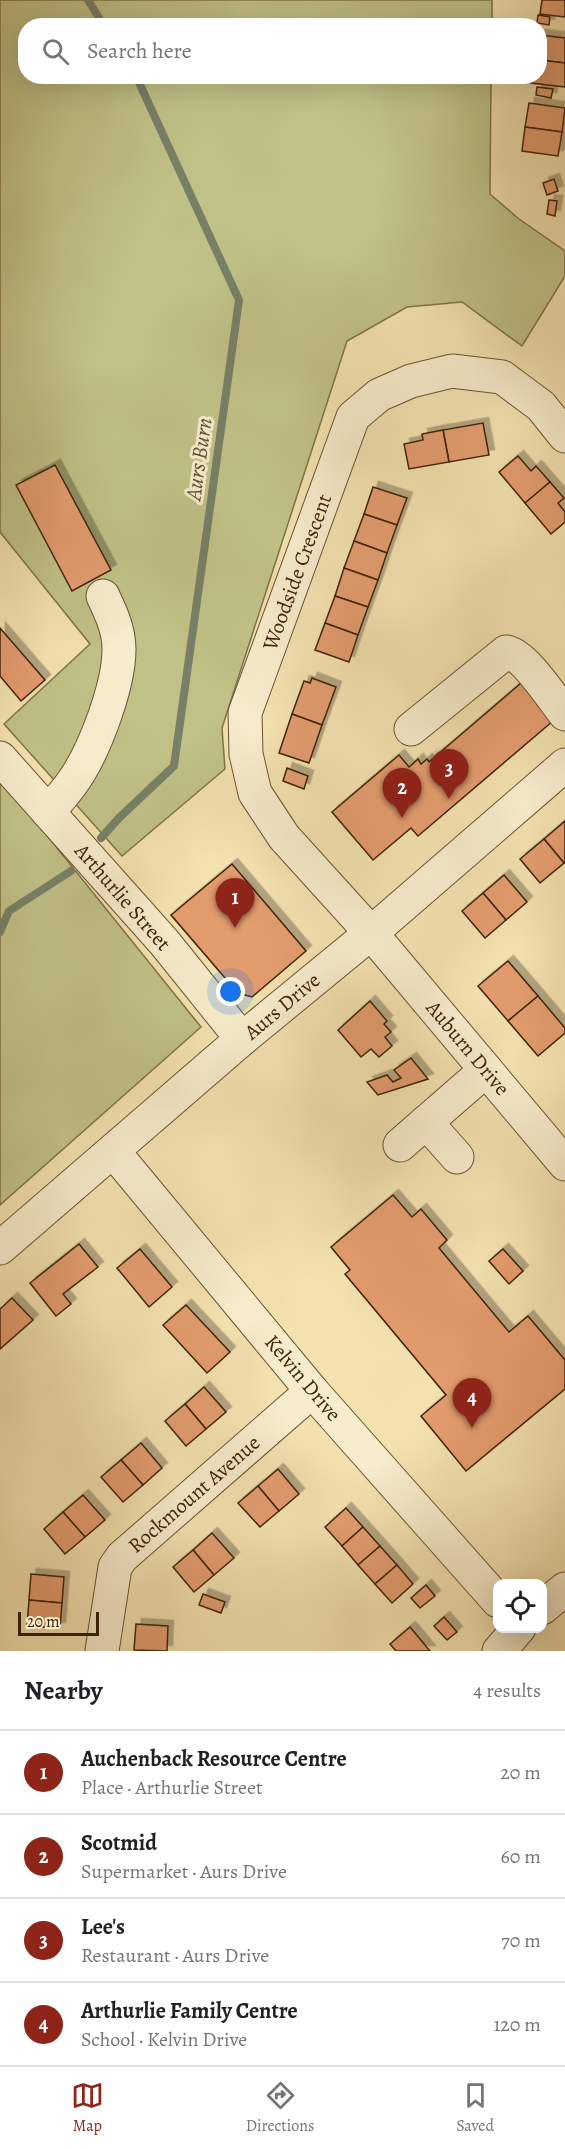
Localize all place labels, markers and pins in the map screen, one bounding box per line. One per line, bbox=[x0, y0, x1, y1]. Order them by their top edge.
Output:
pin: 3 bbox=[430, 750, 468, 799]
pin: 2 bbox=[382, 768, 422, 818]
pin: 1 bbox=[216, 878, 254, 928]
pin: 4 bbox=[452, 1378, 492, 1428]

